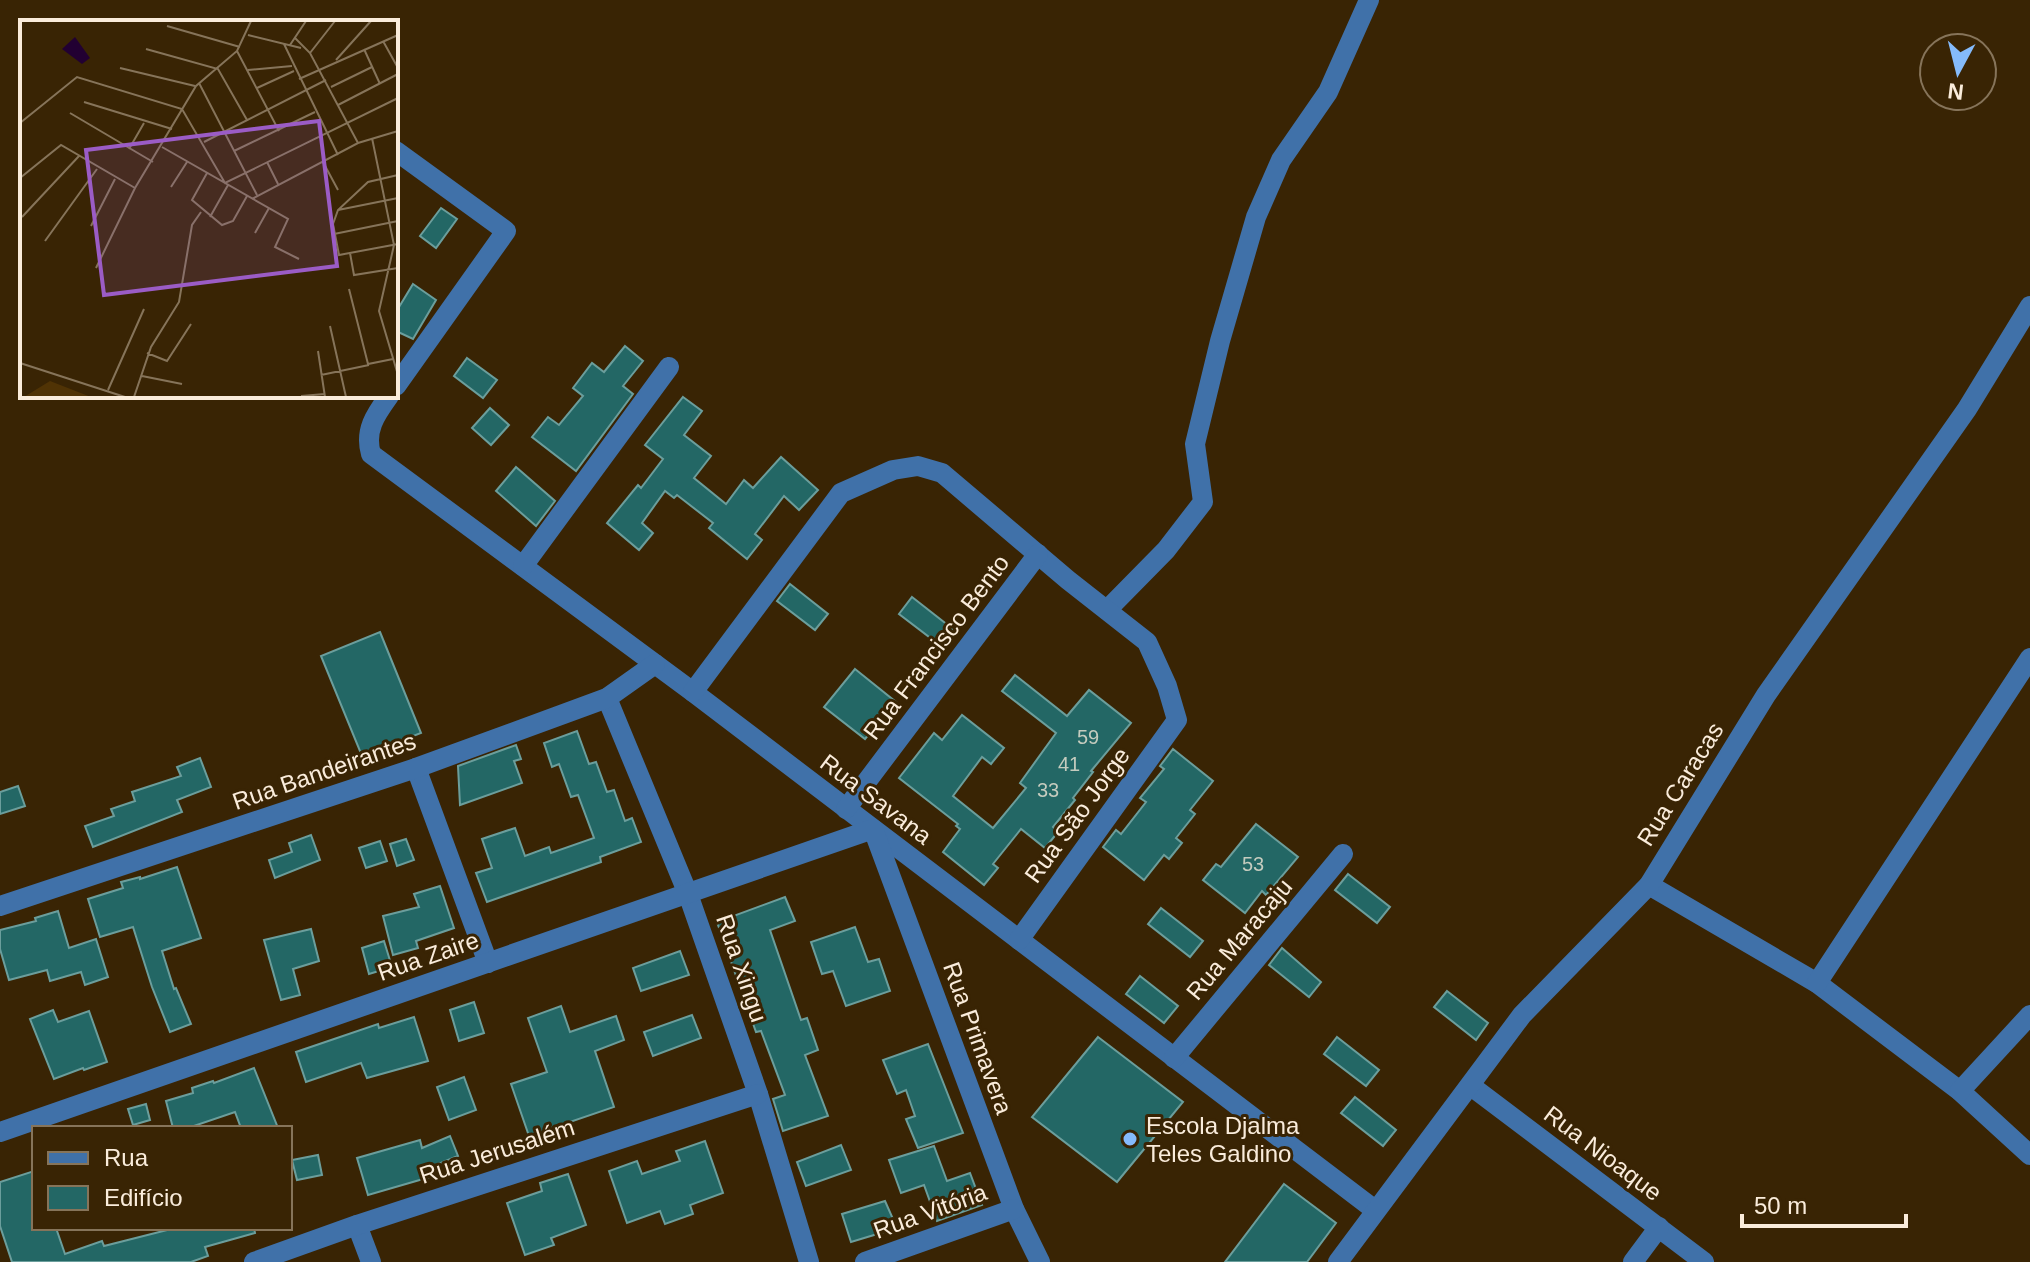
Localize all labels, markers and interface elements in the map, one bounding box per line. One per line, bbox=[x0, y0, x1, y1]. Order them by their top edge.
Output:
inset map bbox=[20, 20, 398, 398]
north arrow bbox=[1918, 32, 1998, 112]
text: N bbox=[1946, 78, 1965, 105]
street label: Rua Francisco Bento bbox=[858, 549, 1014, 745]
street label: Rua Caracas bbox=[1631, 717, 1729, 851]
house number: 59 bbox=[1077, 726, 1099, 748]
street label: Rua Bandeirantes bbox=[229, 727, 419, 815]
street label: Rua São Jorge bbox=[1019, 742, 1135, 888]
street label: Rua Savana bbox=[815, 748, 937, 850]
house number: 41 bbox=[1058, 753, 1080, 775]
house number: 33 bbox=[1037, 779, 1059, 801]
house number: 53 bbox=[1242, 853, 1264, 875]
street label: Rua Maracaju bbox=[1181, 873, 1297, 1005]
street label: Rua Xingu bbox=[711, 911, 773, 1025]
street label: Rua Zaire bbox=[374, 926, 482, 986]
street label: Rua Primavera bbox=[938, 958, 1018, 1118]
street label: Rua Nioaque bbox=[1539, 1100, 1667, 1206]
place label: Escola Djalma Teles Galdino bbox=[1146, 1112, 1300, 1167]
street label: Rua Jerusalém bbox=[416, 1113, 578, 1189]
legend bbox=[32, 1126, 292, 1230]
marker: Escola Djalma Teles Galdino bbox=[1121, 1130, 1139, 1148]
text: Rua bbox=[104, 1144, 149, 1171]
street label: Rua Vitória bbox=[870, 1178, 991, 1244]
scale bar bbox=[1742, 1178, 1906, 1228]
text: Edifício bbox=[104, 1184, 183, 1211]
text: 50 m bbox=[1754, 1192, 1807, 1219]

